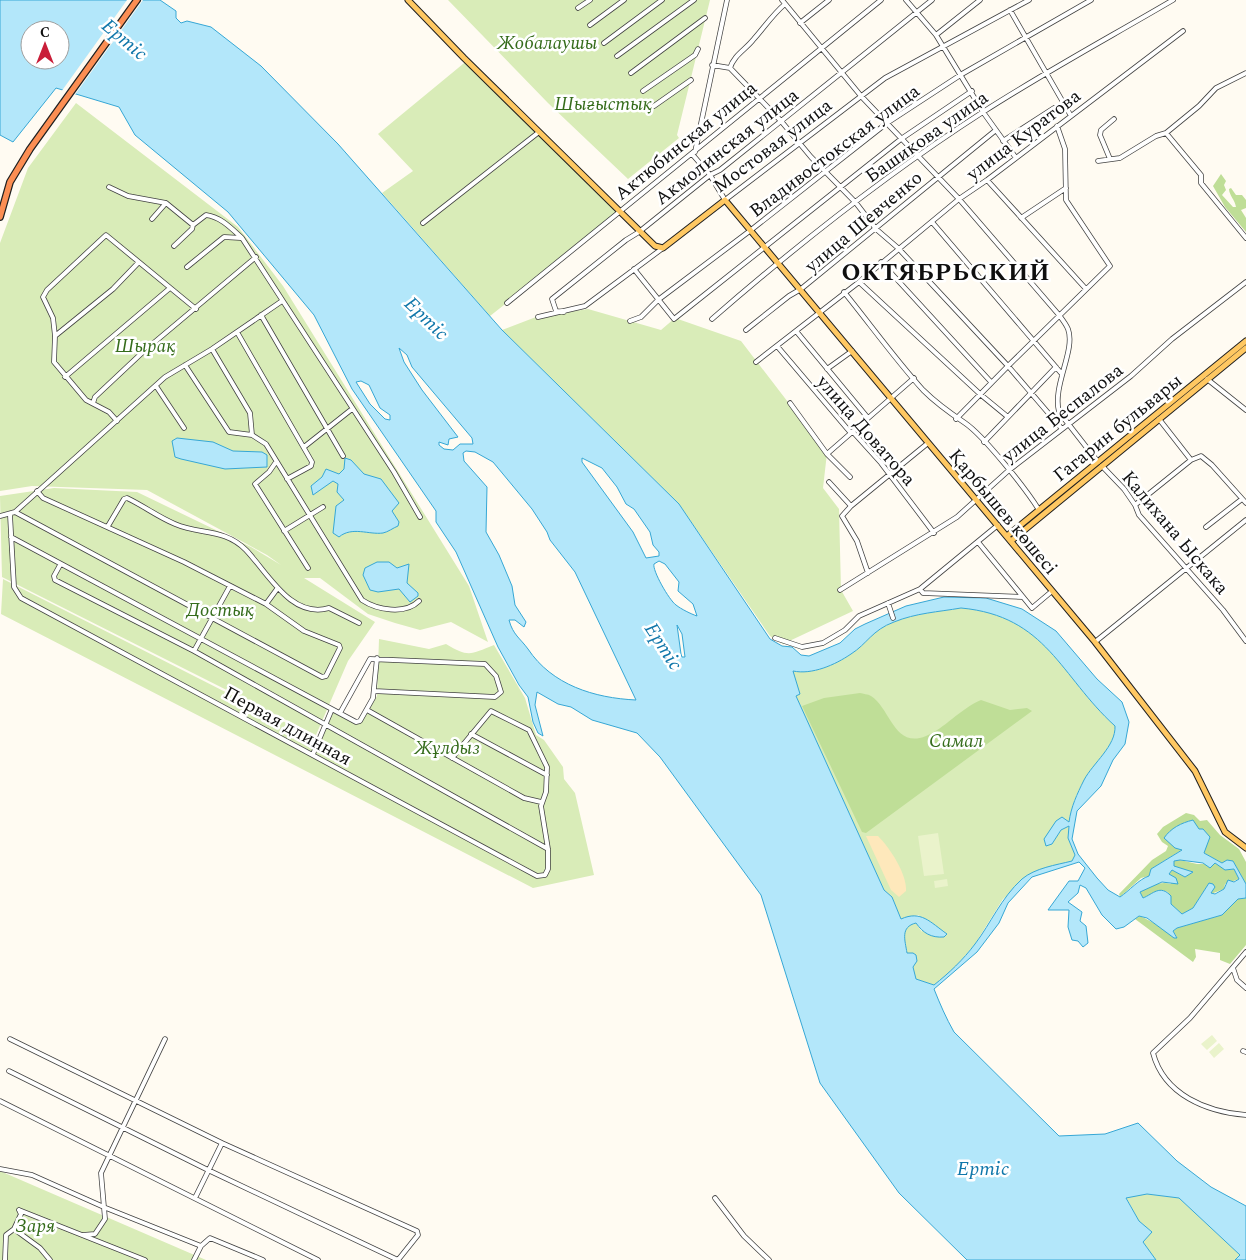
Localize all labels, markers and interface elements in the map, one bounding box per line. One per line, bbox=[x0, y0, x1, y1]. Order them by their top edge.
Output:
water label: Ертіс bbox=[95, 11, 154, 68]
north arrow bbox=[20, 20, 70, 70]
text: С bbox=[40, 22, 50, 43]
park label: Жобалаушы bbox=[496, 29, 597, 58]
street label: Актюбинская улица bbox=[608, 74, 764, 208]
street label: Владивостокская улица bbox=[743, 77, 927, 225]
street label: Акмолинская улица bbox=[649, 81, 806, 213]
street label: улица Куратова bbox=[960, 82, 1088, 189]
street label: Башикова улица bbox=[859, 83, 995, 191]
park label: Шығыстық bbox=[554, 90, 652, 119]
street label: Мостовая улица bbox=[707, 91, 839, 201]
street label: улица Шевченко bbox=[798, 164, 929, 281]
district label: ОКТЯБРЬСКИЙ bbox=[842, 255, 1051, 291]
water label: Ертіс bbox=[397, 290, 456, 348]
park label: Шырақ bbox=[115, 332, 175, 361]
street label: улица Беспалова bbox=[995, 356, 1130, 471]
street label: Гагарин бульвары bbox=[1047, 367, 1189, 489]
street label: улица Доватора bbox=[809, 368, 923, 494]
street label: Қарбышев көшесі bbox=[941, 442, 1065, 582]
street label: Калихана Ыскака bbox=[1114, 464, 1236, 602]
park label: Достық bbox=[185, 596, 254, 625]
water label: Ертіс bbox=[636, 616, 690, 677]
street label: Первая длинная bbox=[218, 679, 357, 774]
park label: Самал bbox=[929, 727, 984, 756]
park label: Жұлдыз bbox=[413, 734, 480, 763]
water label: Ертіс bbox=[957, 1154, 1010, 1184]
park label: Заря bbox=[15, 1212, 55, 1241]

